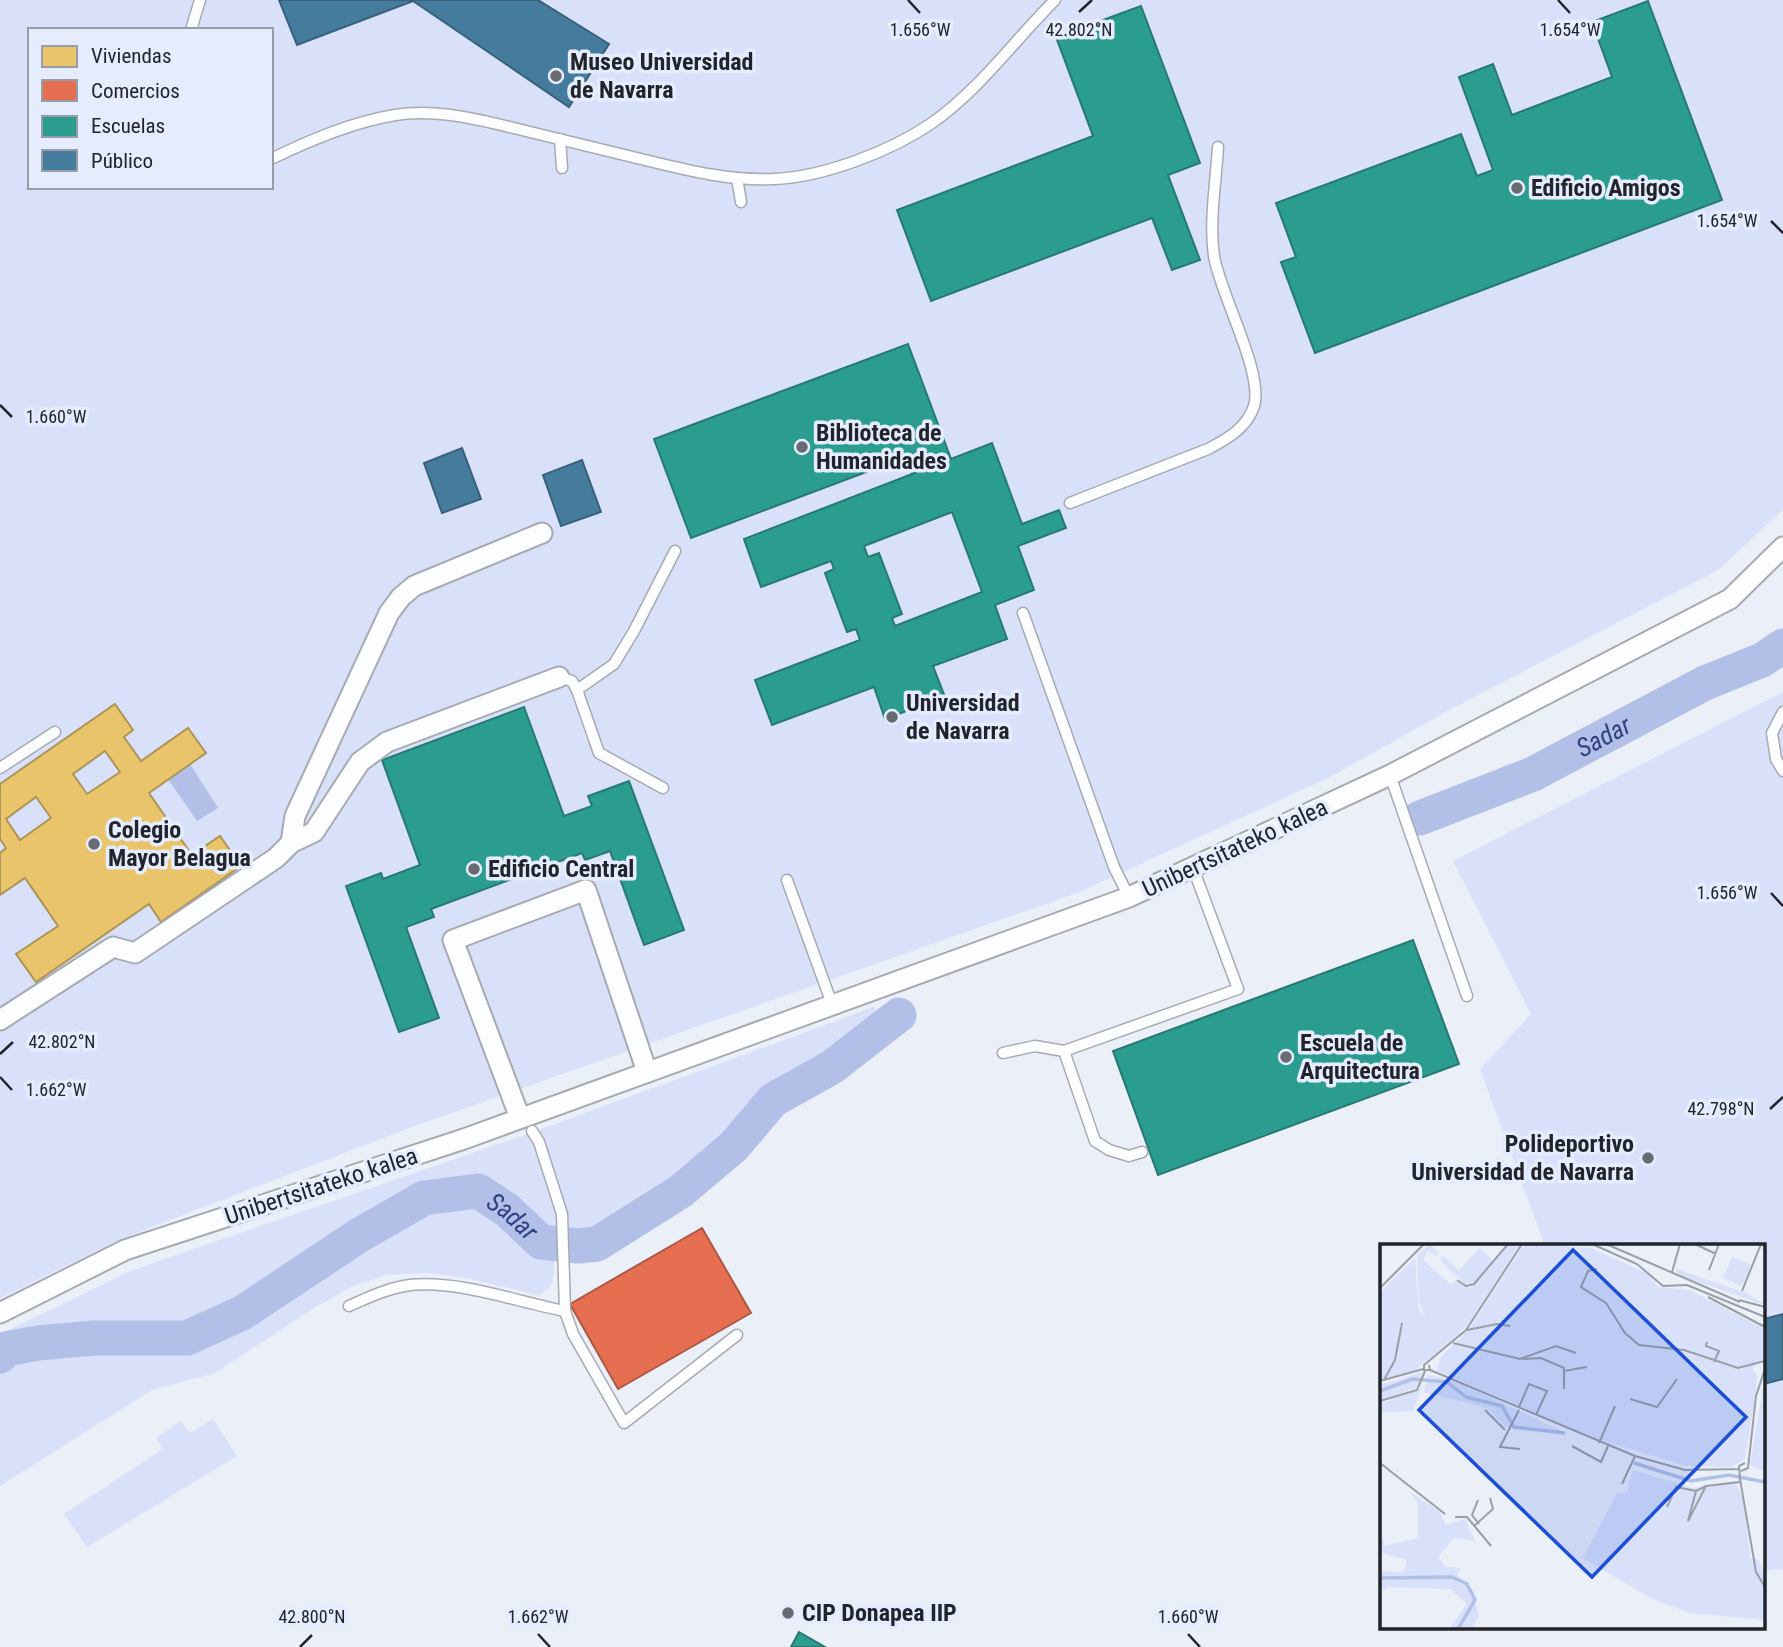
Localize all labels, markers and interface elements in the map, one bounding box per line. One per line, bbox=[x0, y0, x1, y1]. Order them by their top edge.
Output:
text: 1.656°W bbox=[890, 19, 951, 40]
text: 42.802°N bbox=[1045, 19, 1113, 40]
text: 1.654°W bbox=[1540, 19, 1601, 40]
legend bbox=[28, 28, 273, 189]
text: Viviendas bbox=[91, 44, 171, 68]
place label: Museo Universidad de Navarra bbox=[570, 48, 754, 104]
marker: Museo Universidad de Navarra bbox=[548, 68, 564, 84]
text: Comercios bbox=[91, 79, 180, 103]
text: Escuelas bbox=[91, 114, 165, 138]
text: Público bbox=[91, 149, 153, 173]
place label: Edificio Amigos bbox=[1531, 174, 1681, 202]
marker: Edificio Amigos bbox=[1509, 180, 1525, 196]
text: 1.654°W bbox=[1697, 210, 1758, 231]
text: 1.660°W bbox=[26, 406, 87, 427]
place label: Biblioteca de Humanidades bbox=[816, 419, 947, 475]
marker: Biblioteca de Humanidades bbox=[794, 439, 810, 455]
place label: Universidad de Navarra bbox=[906, 689, 1020, 745]
marker: Universidad de Navarra bbox=[884, 709, 900, 725]
water label: Sadar bbox=[1571, 709, 1637, 763]
street label: Unibertsitateko kalea bbox=[1138, 793, 1332, 903]
place label: Colegio Mayor Belagua bbox=[108, 816, 251, 872]
marker: Colegio Mayor Belagua bbox=[86, 836, 102, 852]
place label: Edificio Central bbox=[488, 855, 634, 883]
marker: Edificio Central bbox=[466, 861, 482, 877]
text: 1.656°W bbox=[1697, 882, 1758, 903]
place label: Escuela de Arquitectura bbox=[1300, 1029, 1420, 1085]
text: 42.802°N bbox=[28, 1031, 96, 1052]
marker: Escuela de Arquitectura bbox=[1278, 1049, 1294, 1065]
text: 1.662°W bbox=[26, 1079, 87, 1100]
text: 42.798°N bbox=[1687, 1098, 1755, 1119]
place label: Polideportivo Universidad de Navarra bbox=[1411, 1130, 1634, 1186]
street label: Unibertsitateko kalea bbox=[221, 1142, 421, 1230]
marker: Polideportivo Universidad de Navarra bbox=[1640, 1150, 1656, 1166]
water label: Sadar bbox=[481, 1186, 545, 1247]
inset map bbox=[1380, 1244, 1766, 1630]
place label: CIP Donapea IIP bbox=[802, 1599, 957, 1627]
marker: CIP Donapea IIP bbox=[780, 1605, 796, 1621]
text: 42.800°N bbox=[278, 1606, 346, 1627]
text: 1.662°W bbox=[508, 1606, 569, 1627]
text: 1.660°W bbox=[1158, 1606, 1219, 1627]

